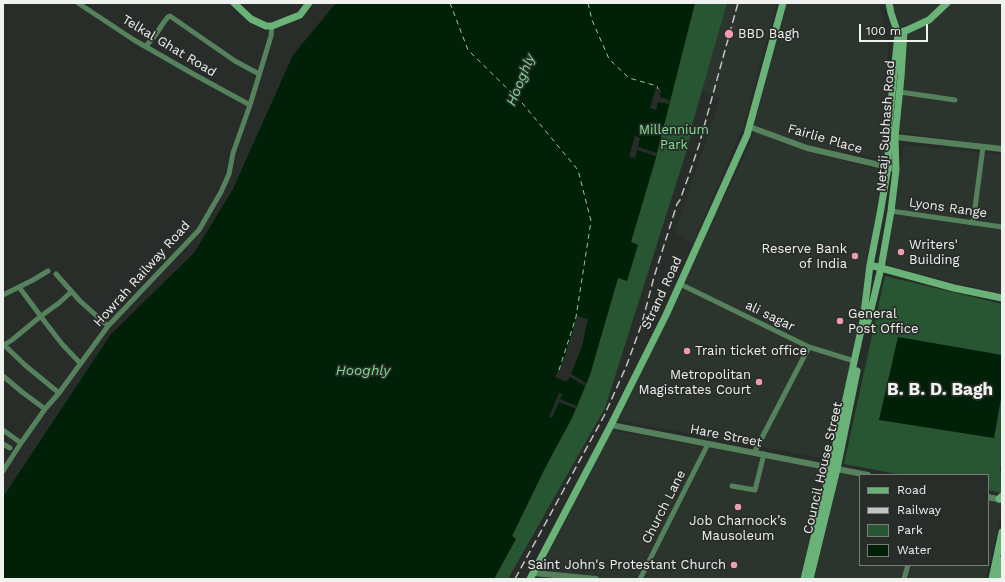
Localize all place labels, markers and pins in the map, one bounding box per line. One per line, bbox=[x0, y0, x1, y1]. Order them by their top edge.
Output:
place label: BBD Bagh bbox=[738, 26, 800, 42]
marker: BBD Bagh bbox=[723, 28, 735, 40]
place label: Writers' Building bbox=[909, 237, 960, 268]
place label: Reserve Bank of India bbox=[761, 241, 847, 272]
marker: Writers' Building bbox=[896, 247, 906, 257]
marker: Reserve Bank of India bbox=[850, 251, 860, 261]
place label: General Post Office bbox=[848, 306, 919, 337]
marker: General Post Office bbox=[835, 316, 845, 326]
place label: Train ticket office bbox=[695, 343, 807, 359]
marker: Train ticket office bbox=[682, 346, 692, 356]
place label: Metropolitan Magistrates Court bbox=[638, 367, 751, 398]
marker: Metropolitan Magistrates Court bbox=[754, 377, 764, 387]
marker: Job Charnock’s Mausoleum bbox=[733, 502, 743, 512]
place label: Job Charnock’s Mausoleum bbox=[689, 513, 787, 544]
place label: Saint John's Protestant Church bbox=[528, 557, 726, 573]
marker: Saint John's Protestant Church bbox=[729, 560, 739, 570]

